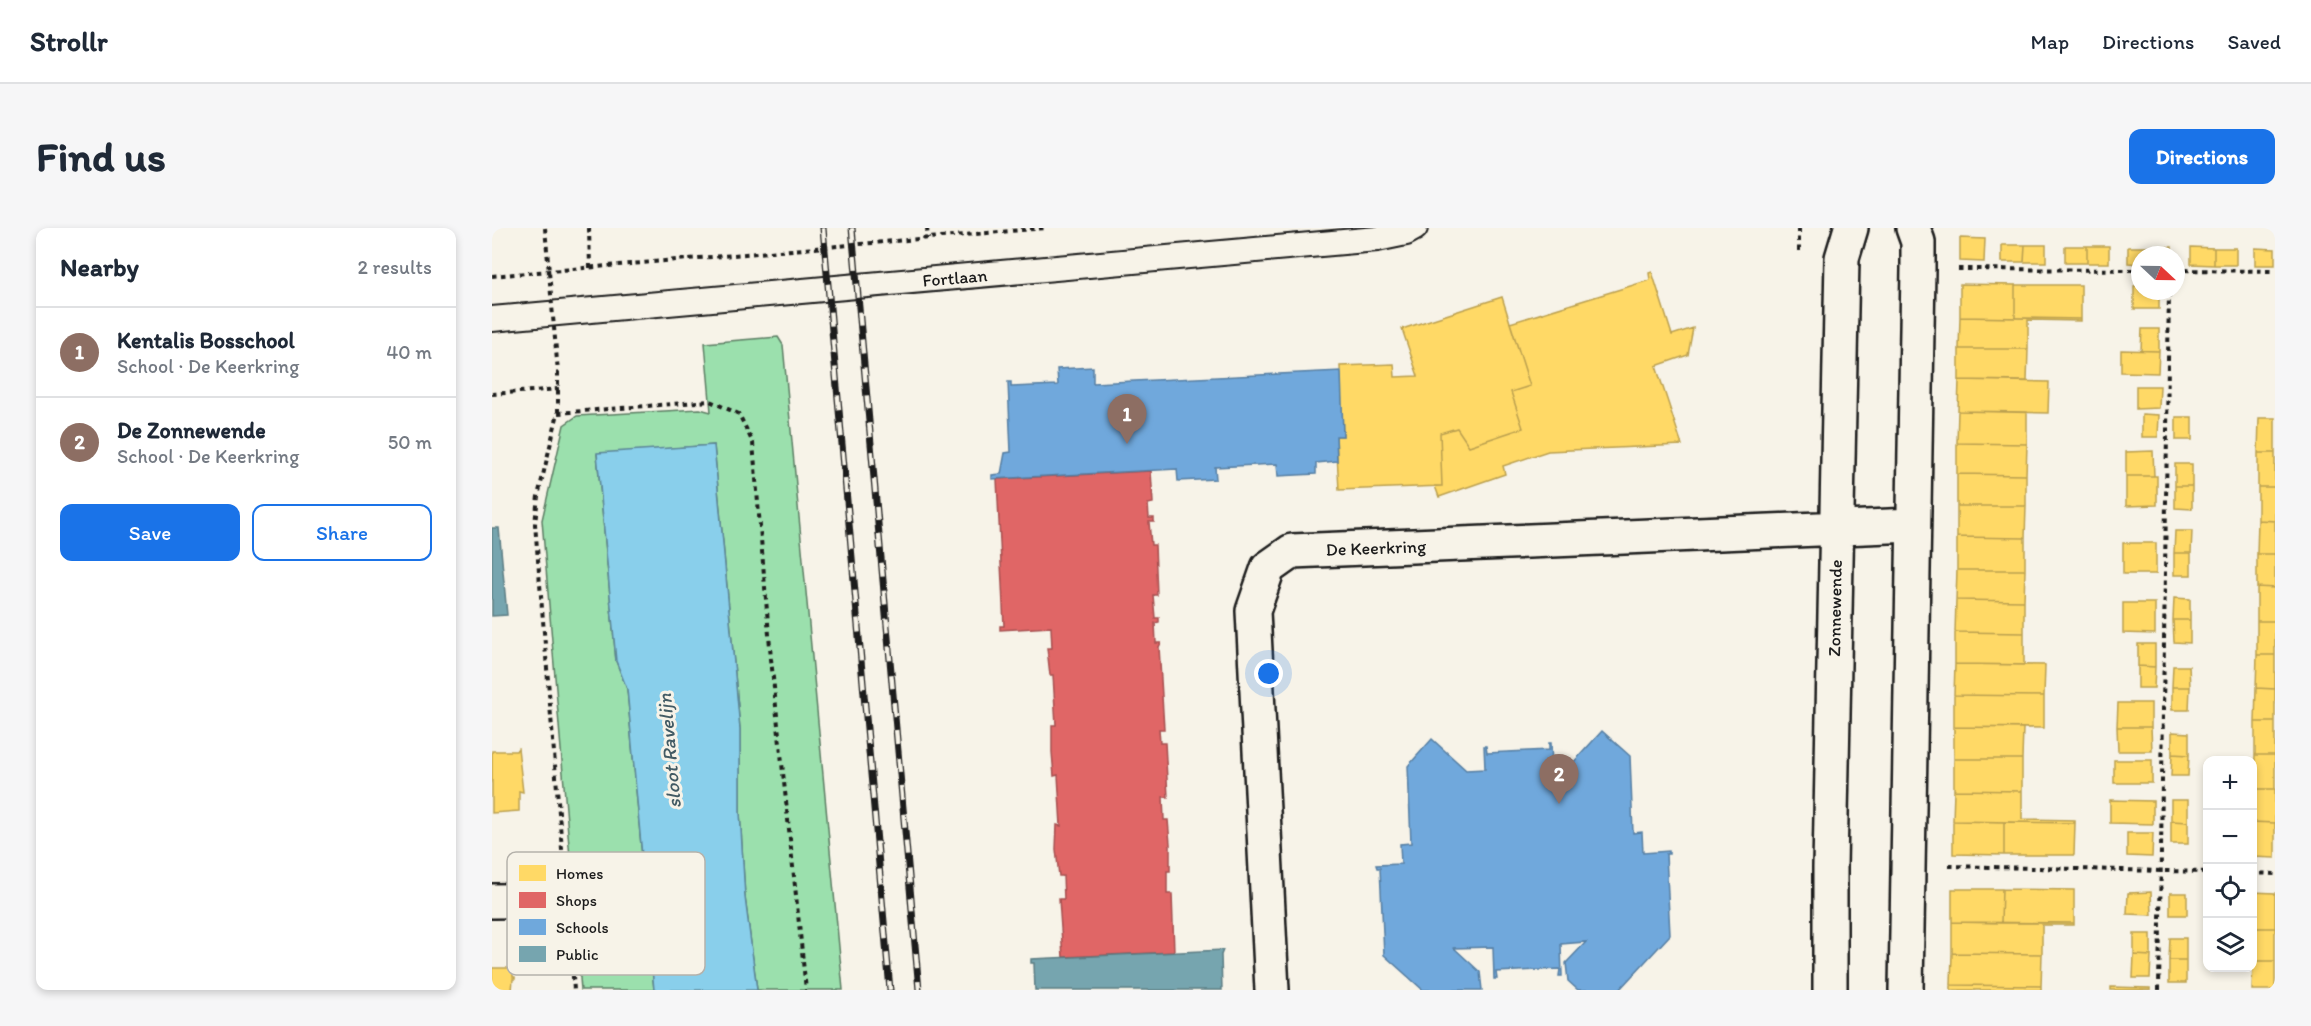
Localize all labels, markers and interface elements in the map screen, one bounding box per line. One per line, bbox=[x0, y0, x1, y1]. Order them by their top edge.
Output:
text: Strollr bbox=[30, 24, 108, 58]
text: Map bbox=[2031, 29, 2069, 54]
text: Directions bbox=[2102, 29, 2194, 54]
text: Saved bbox=[2227, 29, 2281, 54]
button: Directions bbox=[2129, 129, 2275, 184]
text: Find us bbox=[36, 131, 166, 182]
north arrow bbox=[2131, 246, 2185, 300]
text: Nearby bbox=[60, 251, 139, 283]
text: 2 results bbox=[358, 255, 432, 279]
street label: Fortlaan bbox=[922, 264, 988, 292]
text: Kentalis Bosschool bbox=[117, 327, 295, 354]
text: 1 bbox=[75, 340, 84, 364]
text: 40 m bbox=[386, 340, 432, 364]
text: School · De Keerkring bbox=[117, 354, 299, 378]
pin: 1 bbox=[1108, 394, 1146, 444]
text: De Zonnewende bbox=[117, 417, 266, 444]
text: 2 bbox=[74, 430, 85, 454]
text: 50 m bbox=[388, 430, 432, 454]
text: School · De Keerkring bbox=[117, 444, 299, 468]
button: Save bbox=[60, 504, 240, 561]
button: Share bbox=[252, 504, 432, 561]
street label: De Keerkring bbox=[1325, 535, 1427, 561]
street label: Zonnewende bbox=[1823, 559, 1847, 657]
your location bbox=[1254, 659, 1283, 688]
water label: sloot Ravelijn bbox=[652, 692, 686, 809]
pin: 2 bbox=[1540, 754, 1578, 804]
map controls bbox=[2203, 756, 2257, 972]
button: + bbox=[2203, 756, 2257, 810]
button: − bbox=[2203, 810, 2257, 864]
legend bbox=[507, 852, 705, 975]
text: Homes bbox=[556, 864, 603, 883]
button: locate bbox=[2203, 864, 2257, 918]
text: Shops bbox=[556, 891, 597, 910]
text: Schools bbox=[556, 918, 609, 937]
button: layers bbox=[2203, 918, 2257, 972]
text: Public bbox=[556, 945, 598, 964]

